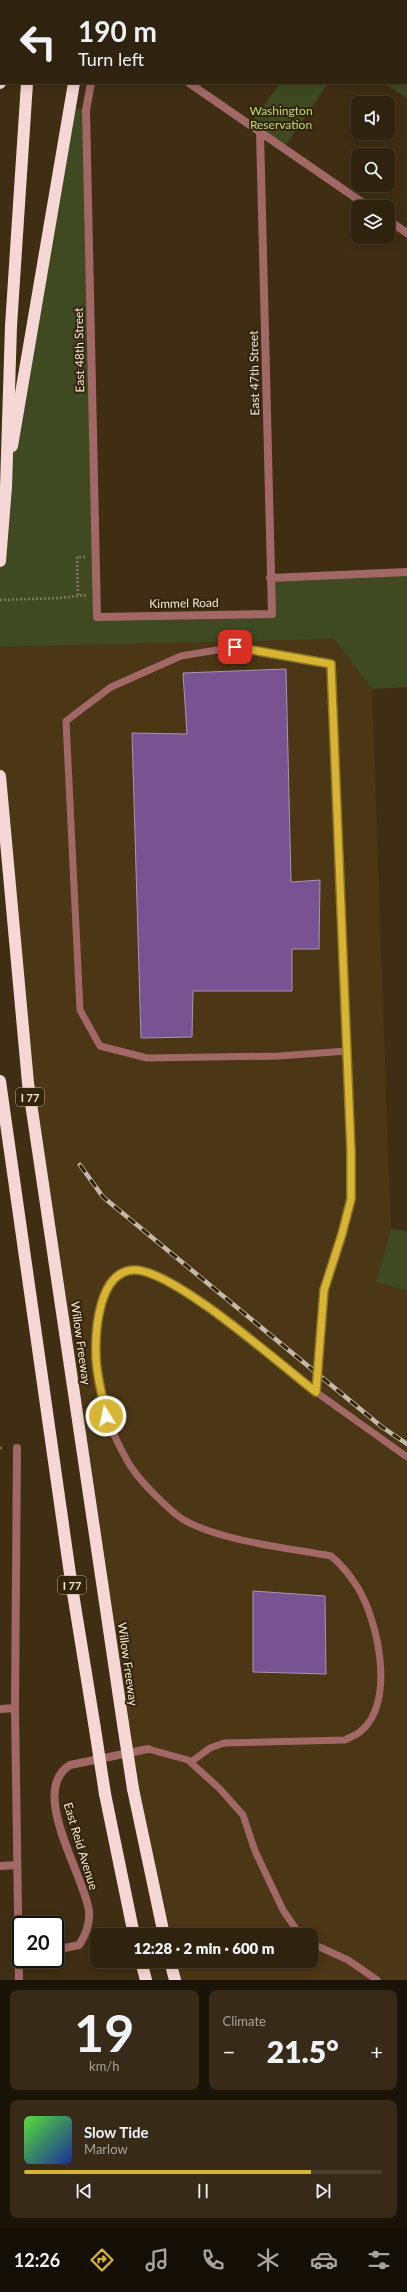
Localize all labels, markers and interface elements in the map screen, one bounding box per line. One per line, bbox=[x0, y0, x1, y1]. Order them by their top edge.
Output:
text: 190 m bbox=[78, 14, 157, 48]
icon: left bbox=[12, 16, 64, 68]
text: Turn left bbox=[78, 48, 144, 70]
map controls bbox=[351, 96, 395, 244]
button: sound bbox=[351, 96, 395, 140]
park label: Washington Reservation bbox=[249, 103, 313, 132]
button: search bbox=[351, 148, 395, 192]
button: layers bbox=[351, 200, 395, 244]
street label: East 48th Street bbox=[71, 307, 87, 393]
street label: East 47th Street bbox=[246, 330, 262, 416]
street label: Kimmel Road bbox=[149, 595, 219, 611]
pin bbox=[218, 630, 252, 664]
icon: arrive bbox=[224, 636, 246, 658]
road number: I 77 bbox=[16, 1088, 44, 1106]
street label: Willow Freeway bbox=[68, 1300, 94, 1387]
position arrow bbox=[85, 1395, 127, 1437]
road number: I 77 bbox=[58, 1576, 86, 1594]
street label: Willow Freeway bbox=[115, 1621, 141, 1708]
street label: East Reid Avenue bbox=[61, 1800, 101, 1892]
speed limit sign: 20 bbox=[12, 1916, 64, 1968]
text: 12:28 · 2 min · 600 m bbox=[133, 1939, 275, 1957]
text: 19 bbox=[74, 2001, 134, 2063]
text: Climate bbox=[223, 2013, 266, 2029]
text: 21.5° bbox=[267, 2033, 339, 2069]
text: − bbox=[223, 2038, 235, 2065]
text: + bbox=[370, 2038, 383, 2065]
text: km/h bbox=[89, 2058, 119, 2074]
text: Slow Tide bbox=[84, 2123, 149, 2141]
text: Marlow bbox=[84, 2141, 128, 2157]
icon: previous bbox=[73, 2180, 95, 2202]
icon: pause bbox=[192, 2180, 214, 2202]
icon: next bbox=[312, 2180, 334, 2202]
icon: directions bbox=[88, 2246, 116, 2274]
icon: music bbox=[143, 2246, 171, 2274]
icon: phone bbox=[199, 2246, 227, 2274]
icon: climate bbox=[254, 2246, 282, 2274]
icon: car bbox=[310, 2246, 338, 2274]
icon: filters bbox=[365, 2246, 393, 2274]
text: 12:26 bbox=[14, 2249, 60, 2271]

